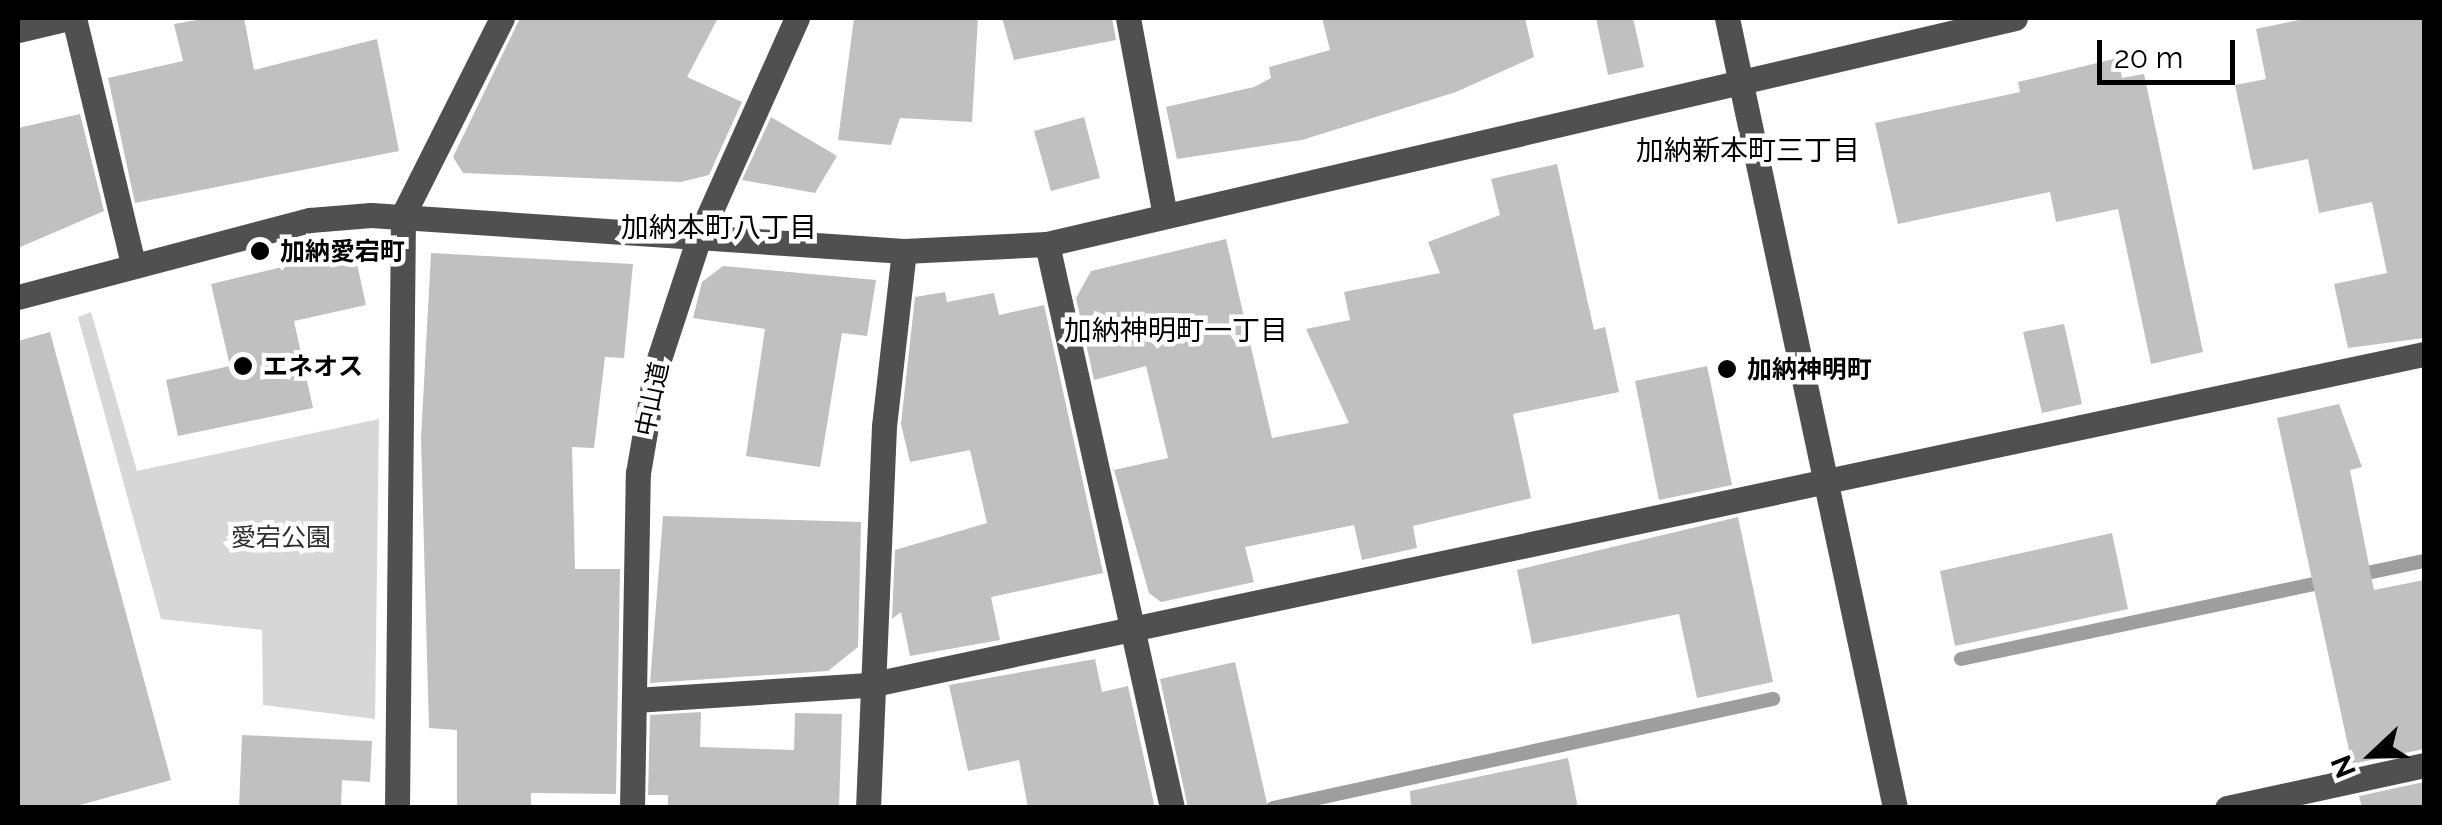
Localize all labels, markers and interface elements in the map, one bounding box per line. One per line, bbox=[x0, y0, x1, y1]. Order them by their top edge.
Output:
scale bar bbox=[2102, 20, 2240, 82]
text: 20 m bbox=[2114, 40, 2183, 75]
district label: 加納新本町三丁目 bbox=[1636, 134, 1860, 168]
district label: 加納本町八丁目 bbox=[621, 211, 817, 245]
place label: 加納愛宕町 bbox=[280, 236, 405, 266]
marker: 加納愛宕町 bbox=[249, 240, 271, 262]
district label: 加納神明町一丁目 bbox=[1064, 314, 1288, 348]
place label: エネオス bbox=[263, 351, 363, 381]
place label: 加納神明町 bbox=[1747, 354, 1872, 384]
marker: エネオス bbox=[232, 355, 254, 377]
marker: 加納神明町 bbox=[1716, 358, 1738, 380]
street label: 中山道 bbox=[630, 359, 674, 439]
park label: 愛宕公園 bbox=[231, 522, 331, 552]
north arrow bbox=[2322, 705, 2422, 805]
text: N bbox=[2324, 750, 2363, 783]

